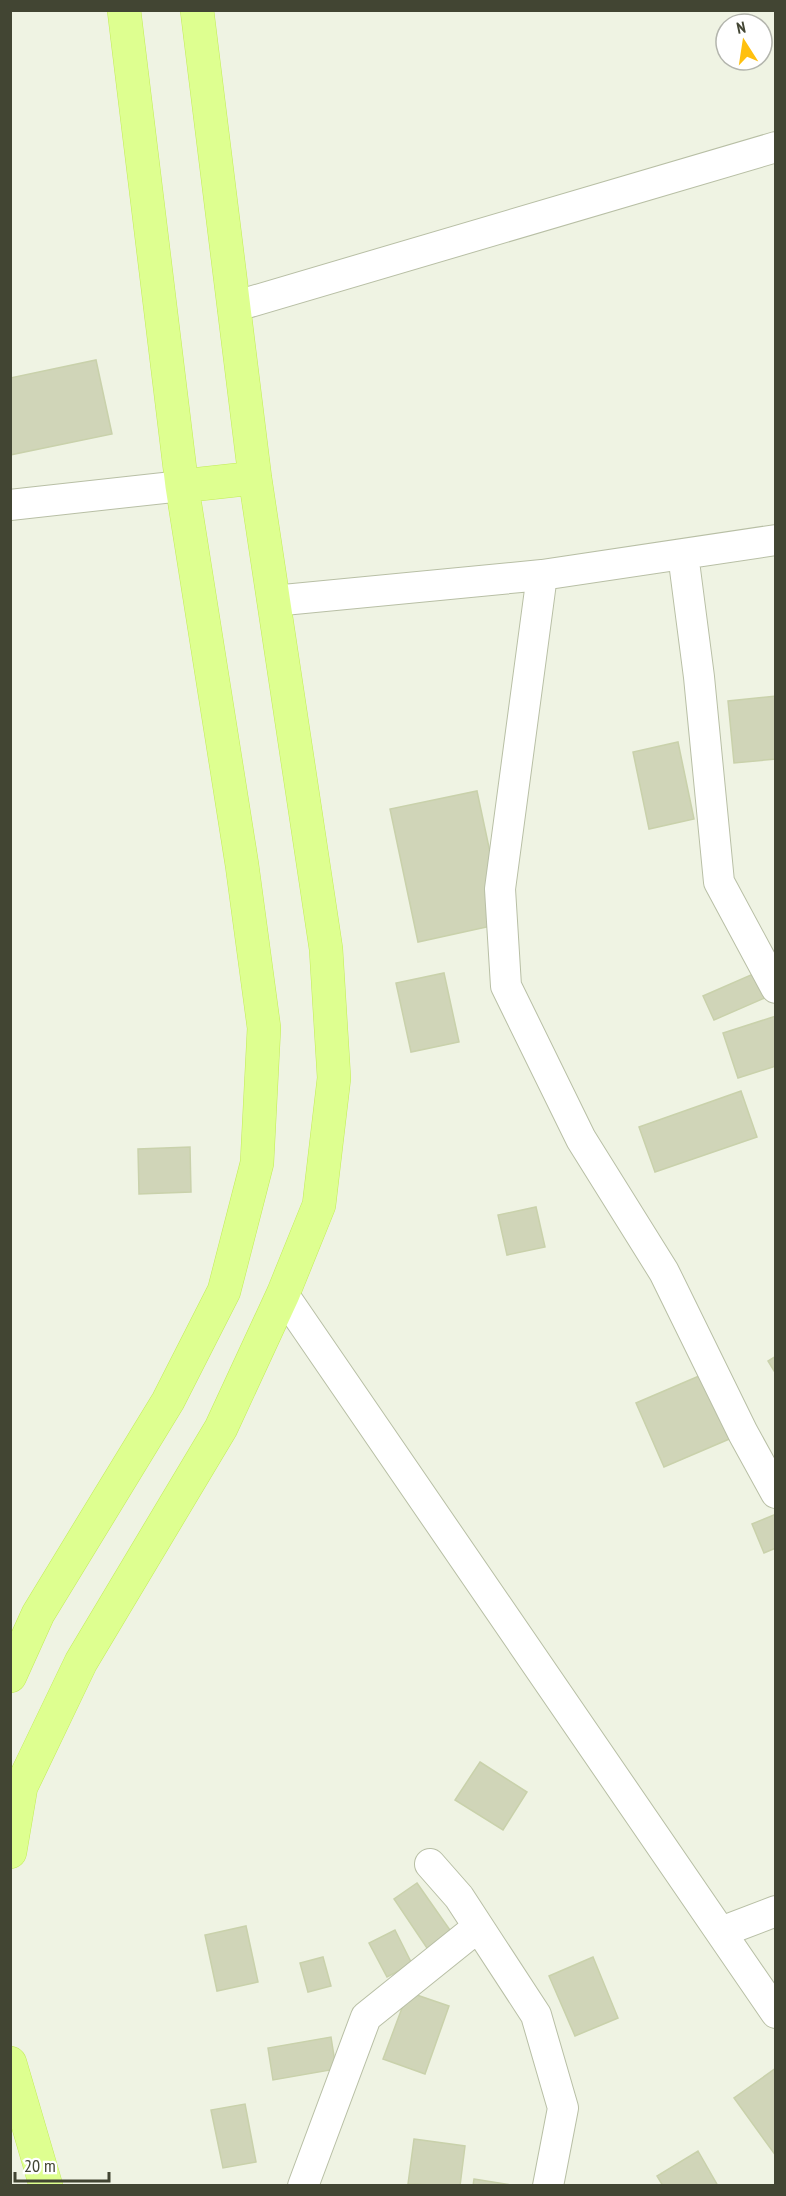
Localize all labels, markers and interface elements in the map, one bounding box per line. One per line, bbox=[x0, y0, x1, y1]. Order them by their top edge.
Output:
north arrow bbox=[714, 12, 774, 72]
text: N bbox=[735, 17, 747, 38]
scale bar bbox=[15, 2145, 110, 2183]
text: 20 m bbox=[24, 2154, 56, 2177]

